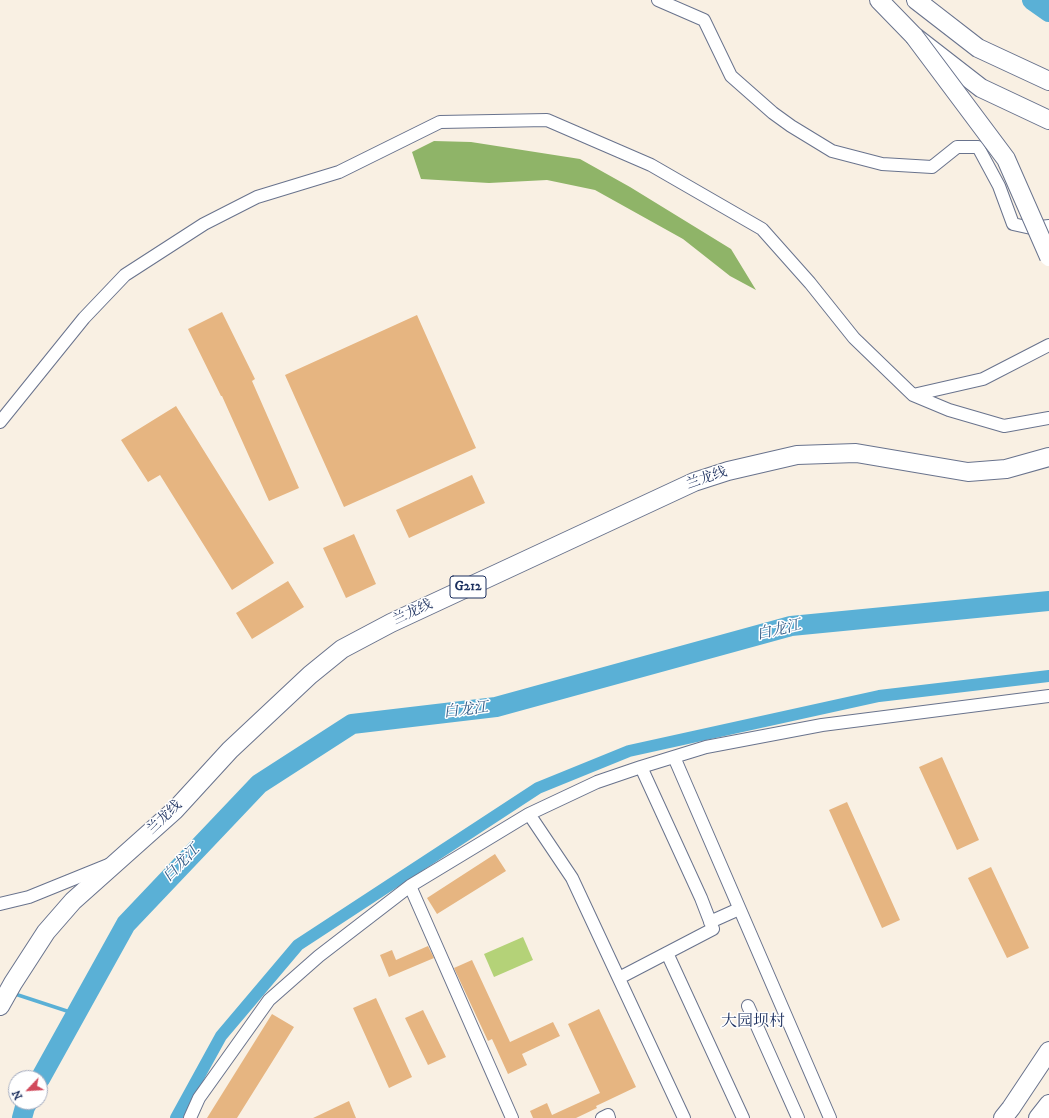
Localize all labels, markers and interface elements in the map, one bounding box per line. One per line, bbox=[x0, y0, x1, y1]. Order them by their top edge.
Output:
street label: 兰龙线 bbox=[684, 464, 730, 494]
road number: G212 bbox=[450, 576, 486, 598]
street label: 兰龙线 bbox=[390, 597, 436, 629]
water label: 白龙江 bbox=[755, 617, 803, 645]
water label: 白龙江 bbox=[443, 699, 489, 723]
street label: 兰龙线 bbox=[144, 797, 186, 839]
water label: 白龙江 bbox=[160, 842, 204, 886]
district label: 大园坝村 bbox=[721, 1013, 785, 1033]
north arrow bbox=[8, 1070, 48, 1110]
text: N bbox=[10, 1088, 26, 1102]

